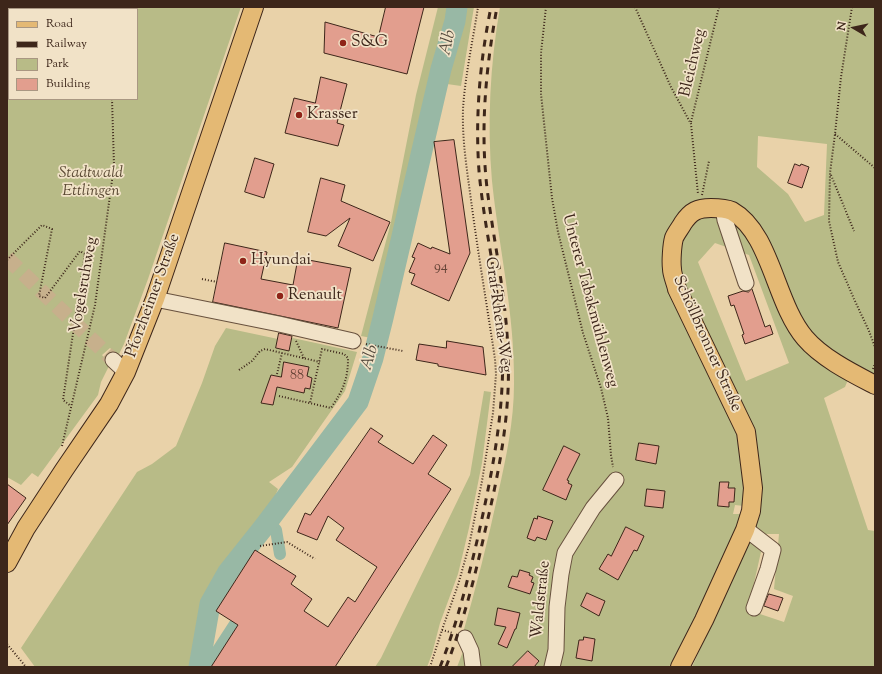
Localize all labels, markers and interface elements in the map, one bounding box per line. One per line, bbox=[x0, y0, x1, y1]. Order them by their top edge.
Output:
legend bbox=[8, 8, 138, 100]
north arrow bbox=[834, 8, 874, 48]
text: Road bbox=[46, 15, 73, 33]
text: N bbox=[834, 21, 851, 32]
street label: Bleichweg bbox=[677, 27, 711, 99]
water label: Alb bbox=[436, 28, 462, 58]
place label: S&G bbox=[351, 33, 388, 53]
text: Railway bbox=[46, 35, 87, 53]
marker: S&G bbox=[338, 38, 348, 48]
text: Park bbox=[46, 55, 69, 73]
text: Building bbox=[46, 75, 90, 93]
place label: Krasser bbox=[307, 105, 358, 125]
marker: Krasser bbox=[294, 110, 304, 120]
park label: Stadtwald Ettlingen bbox=[59, 164, 123, 202]
street label: Unterer Tabakmühlenweg bbox=[557, 212, 621, 390]
street label: Pforzheimer Straße bbox=[123, 232, 185, 360]
street label: Vogelsruhweg bbox=[67, 235, 103, 335]
place label: Hyundai bbox=[251, 251, 311, 271]
marker: Hyundai bbox=[238, 256, 248, 266]
street label: Graf-Rhena-Weg bbox=[479, 256, 515, 374]
house number: 94 bbox=[434, 260, 448, 276]
street label: Schöllbronner Straße bbox=[667, 273, 745, 415]
place label: Renault bbox=[288, 286, 342, 306]
marker: Renault bbox=[275, 291, 285, 301]
water label: Alb bbox=[358, 343, 384, 373]
house number: 88 bbox=[290, 369, 304, 385]
street label: Waldstraße bbox=[528, 560, 556, 640]

